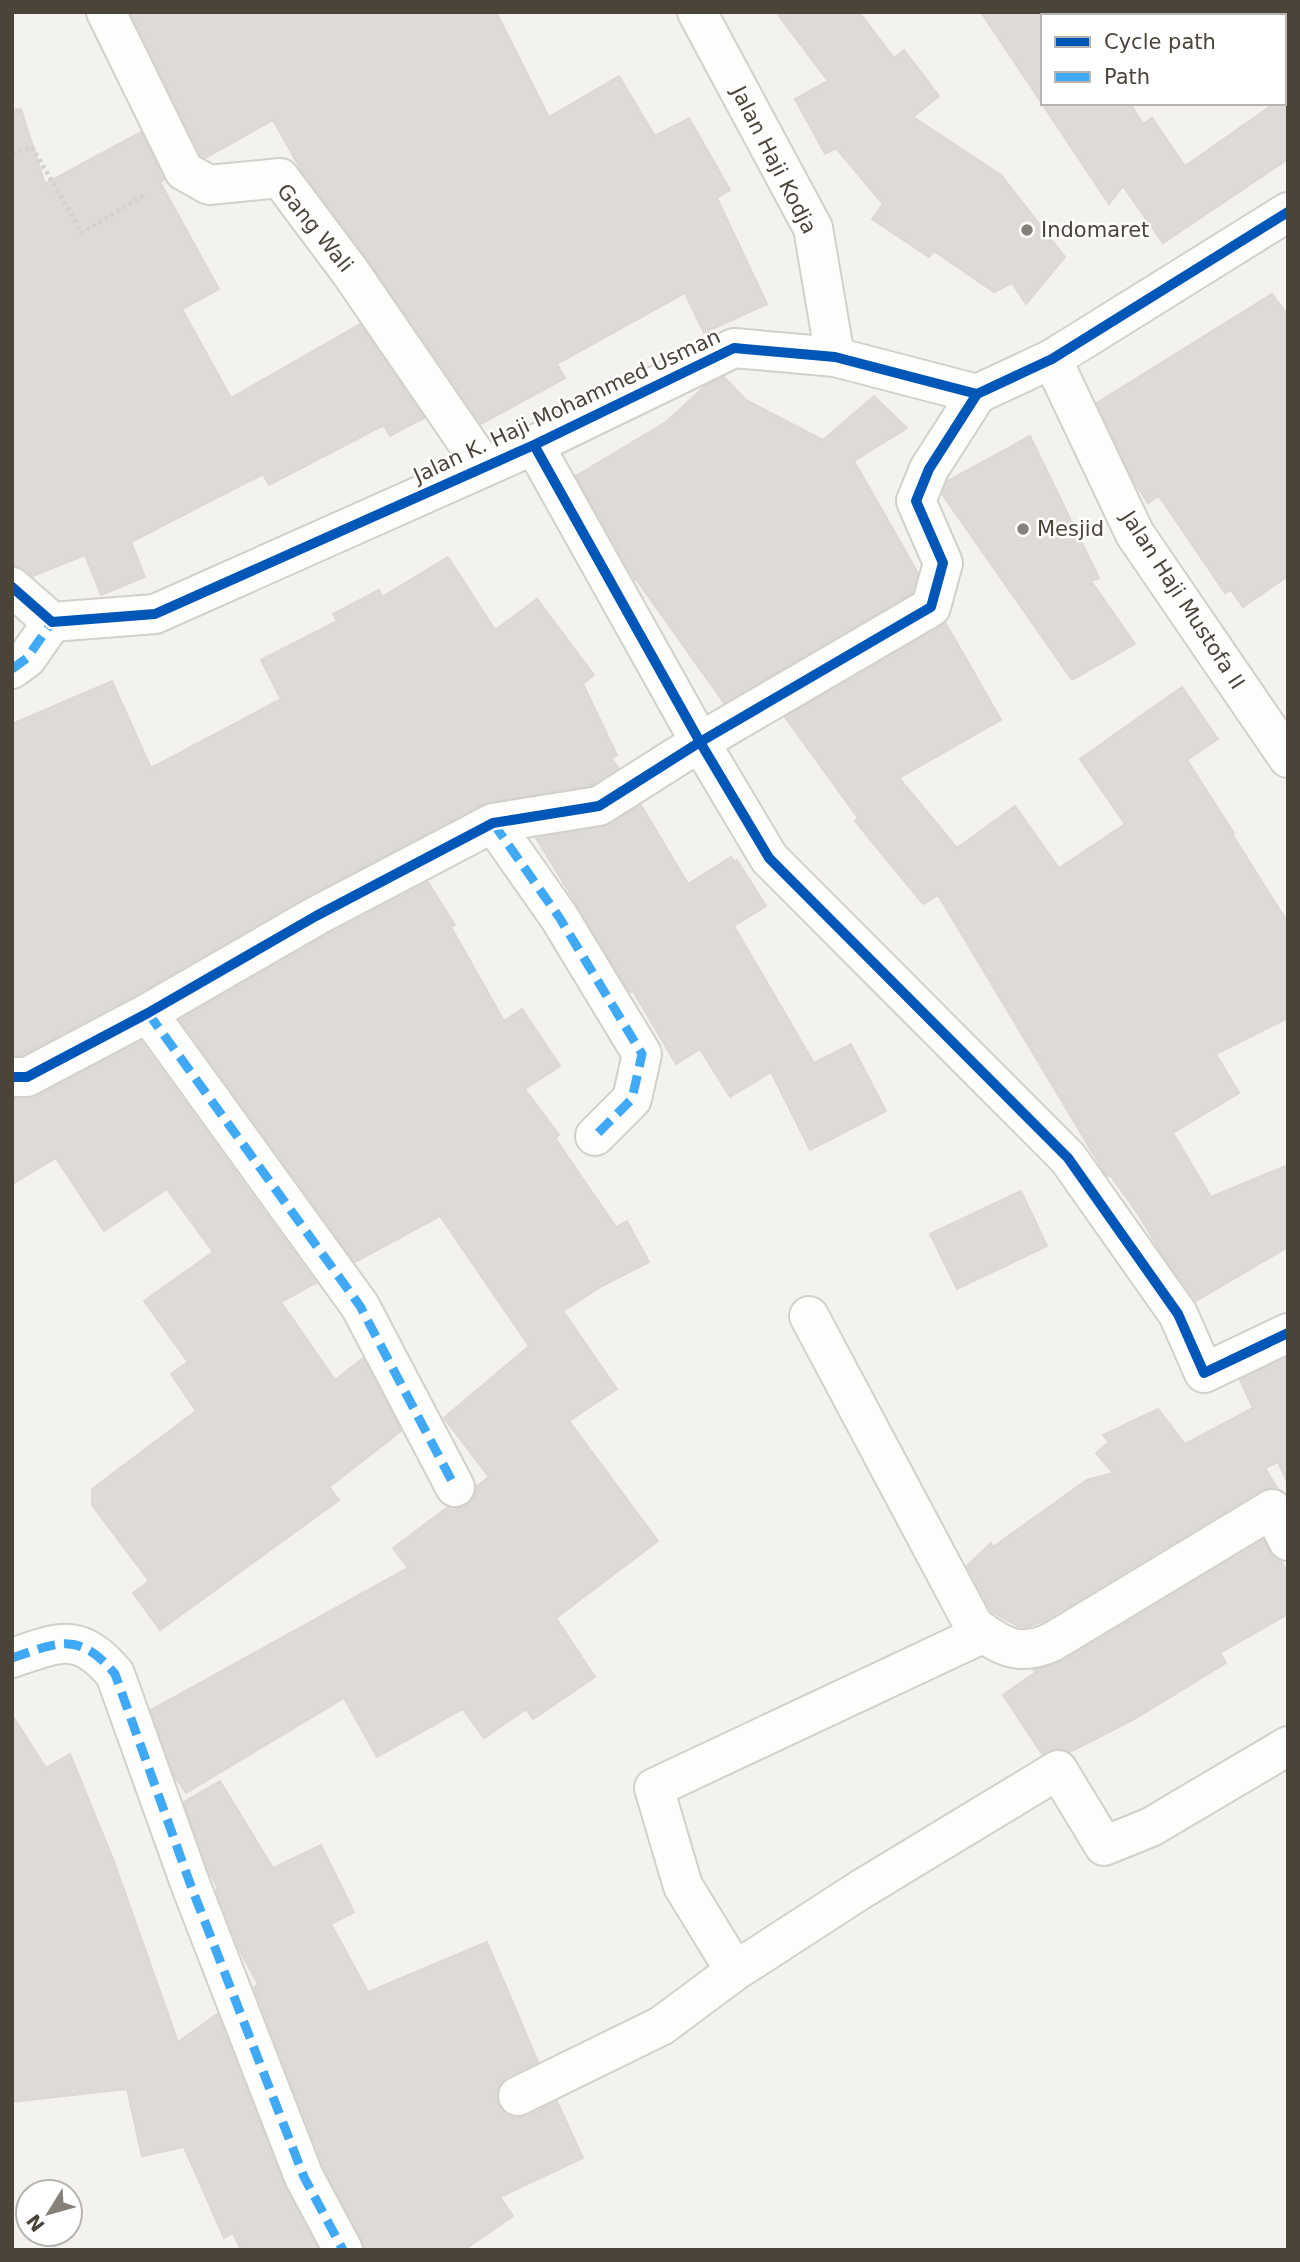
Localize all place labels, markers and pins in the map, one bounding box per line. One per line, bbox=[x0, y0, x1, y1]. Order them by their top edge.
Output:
place label: Indomaret bbox=[1041, 218, 1149, 242]
marker: Indomaret bbox=[1019, 222, 1035, 238]
place label: Mesjid bbox=[1037, 517, 1104, 541]
marker: Mesjid bbox=[1015, 521, 1031, 537]

